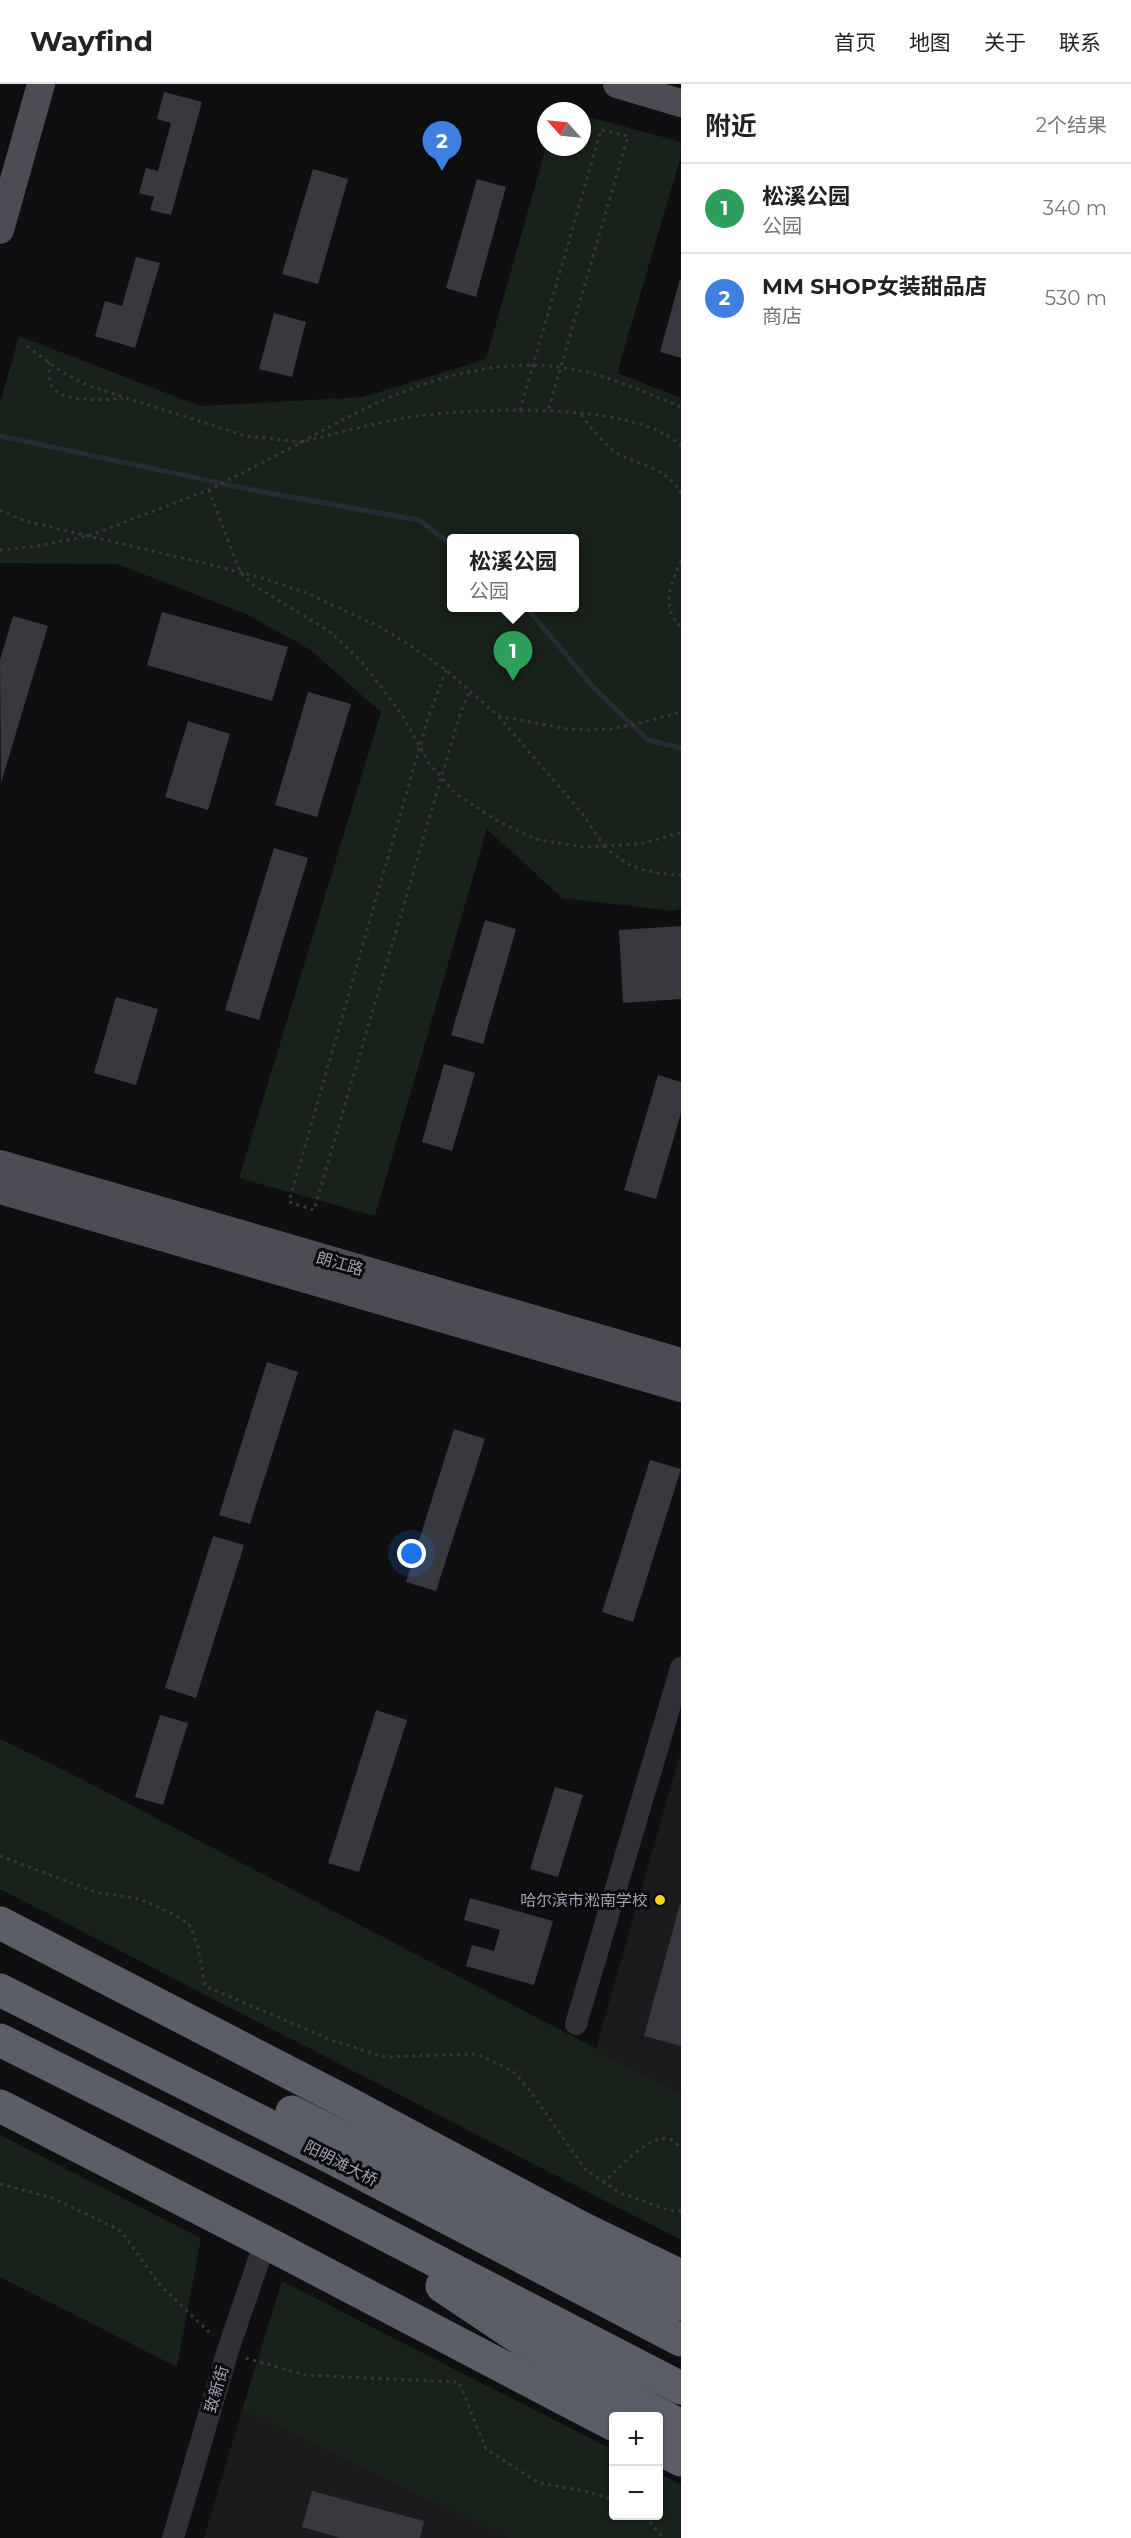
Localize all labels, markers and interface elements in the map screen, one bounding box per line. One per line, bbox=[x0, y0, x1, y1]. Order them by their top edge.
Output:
text: Wayfind bbox=[30, 24, 153, 58]
text: 首页 bbox=[834, 30, 876, 55]
text: 地图 bbox=[909, 30, 951, 55]
text: 关于 bbox=[984, 30, 1026, 55]
text: 联系 bbox=[1059, 30, 1101, 55]
north arrow bbox=[537, 102, 591, 156]
text: 附近 bbox=[705, 110, 757, 142]
text: 2个结果 bbox=[1036, 113, 1107, 137]
pin: 2 bbox=[422, 122, 462, 171]
text: 松溪公园 bbox=[762, 183, 850, 210]
text: 1 bbox=[721, 196, 728, 220]
text: 340 m bbox=[1043, 196, 1107, 220]
text: 公园 bbox=[762, 214, 802, 238]
text: MM SHOP女装甜品店 bbox=[762, 273, 987, 300]
text: 2 bbox=[719, 286, 730, 310]
text: 530 m bbox=[1045, 286, 1107, 310]
text: 商店 bbox=[762, 304, 802, 328]
popup bbox=[447, 534, 579, 612]
text: 松溪公园 bbox=[469, 548, 557, 575]
text: 公园 bbox=[469, 579, 509, 603]
pin: 1 bbox=[494, 632, 532, 681]
street label: 朗江路 bbox=[314, 1248, 366, 1279]
your location bbox=[397, 1539, 426, 1568]
place label: 哈尔滨市淞南学校 bbox=[520, 1891, 648, 1910]
marker: 哈尔滨市淞南学校 bbox=[653, 1893, 667, 1907]
street label: 阳明滩大桥 bbox=[301, 2137, 381, 2190]
street label: 致新街 bbox=[201, 2363, 232, 2415]
map controls bbox=[609, 2412, 663, 2520]
button: + bbox=[609, 2412, 663, 2466]
button: − bbox=[609, 2466, 663, 2520]

